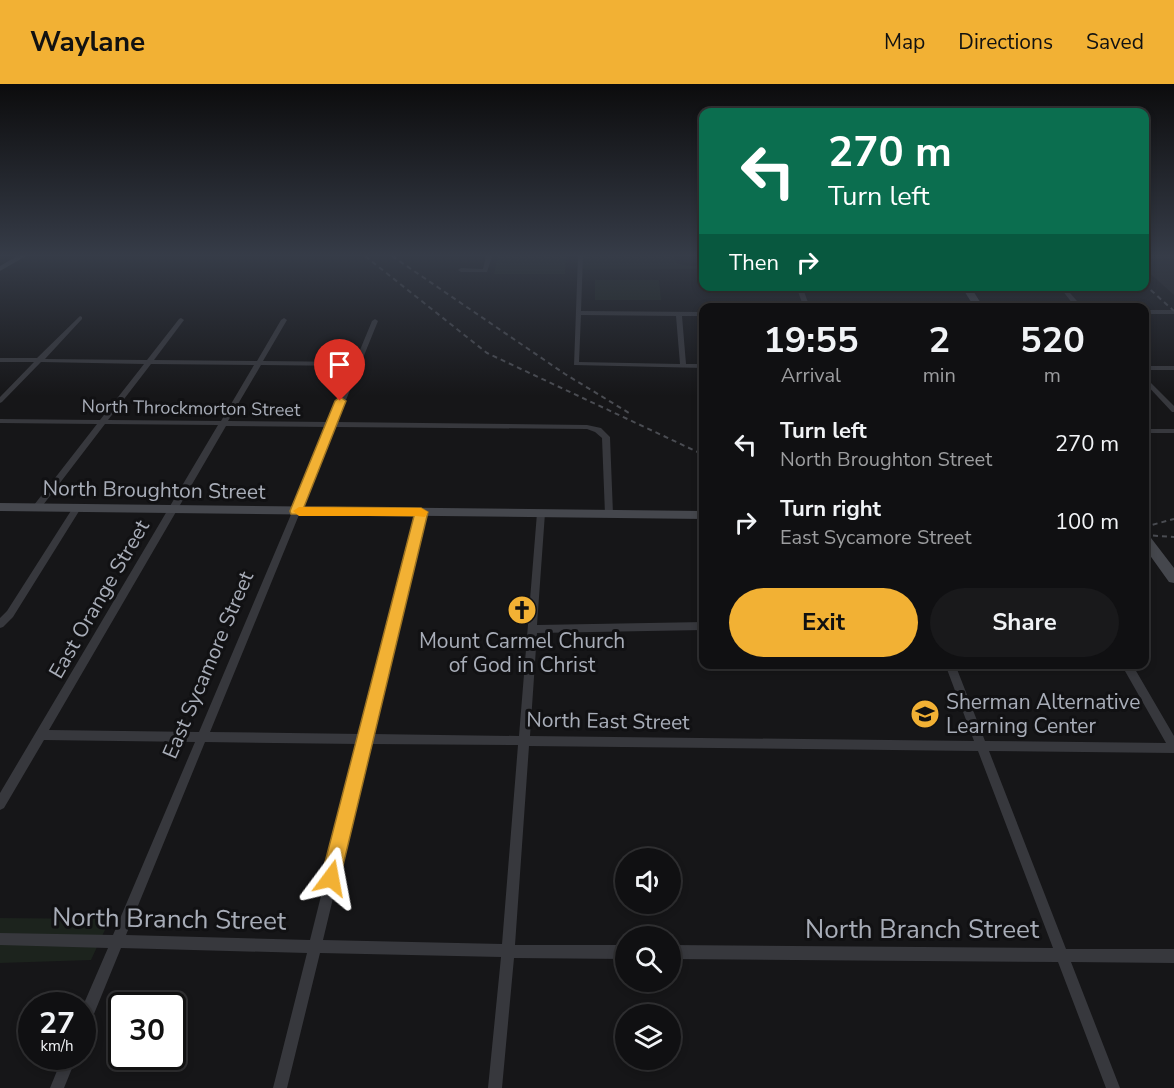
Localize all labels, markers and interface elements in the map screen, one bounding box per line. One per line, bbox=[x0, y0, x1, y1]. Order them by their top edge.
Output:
text: Waylane bbox=[30, 23, 145, 61]
text: Map bbox=[884, 28, 925, 56]
text: Directions bbox=[958, 28, 1053, 56]
text: Saved bbox=[1086, 28, 1144, 56]
text: 270 m bbox=[828, 124, 952, 181]
icon: left bbox=[729, 132, 807, 210]
text: Turn left bbox=[828, 178, 929, 215]
icon: right bbox=[791, 246, 824, 279]
text: Then bbox=[729, 248, 779, 278]
text: 19:55 bbox=[763, 316, 859, 365]
text: 2 bbox=[928, 316, 950, 365]
text: 520 bbox=[1020, 316, 1085, 365]
pin bbox=[314, 339, 365, 401]
icon: arrive bbox=[323, 348, 356, 381]
text: Arrival bbox=[781, 362, 841, 389]
text: min bbox=[923, 362, 956, 389]
text: m bbox=[1044, 362, 1061, 389]
street label: North Throckmorton Street bbox=[81, 394, 301, 422]
text: Turn left bbox=[780, 416, 867, 446]
icon: left bbox=[729, 428, 762, 461]
text: 270 m bbox=[1055, 429, 1119, 459]
text: North Broughton Street bbox=[780, 446, 992, 473]
street label: North Broughton Street bbox=[42, 474, 266, 506]
text: Turn right bbox=[780, 494, 881, 524]
icon: right bbox=[729, 506, 762, 539]
text: 100 m bbox=[1055, 507, 1119, 537]
street label: East Orange Street bbox=[42, 514, 156, 683]
text: East Sycamore Street bbox=[780, 524, 971, 551]
street label: East Sycamore Street bbox=[156, 566, 260, 763]
button: Exit bbox=[729, 588, 918, 657]
button: Share bbox=[930, 588, 1119, 657]
church icon: Mount Carmel Church of God in Christ bbox=[506, 594, 538, 626]
place label: Mount Carmel Church of God in Christ bbox=[419, 627, 625, 679]
place label: Sherman Alternative Learning Center bbox=[946, 688, 1140, 740]
school or university icon: Sherman Alternative Learning Center bbox=[909, 698, 941, 730]
street label: North East Street bbox=[526, 706, 690, 736]
position arrow bbox=[299, 846, 363, 910]
map controls bbox=[615, 848, 681, 1070]
button: sound bbox=[615, 848, 681, 914]
street label: North Branch Street bbox=[52, 899, 287, 939]
street label: North Branch Street bbox=[805, 912, 1040, 947]
button: search bbox=[615, 926, 681, 992]
speed limit sign: 30 bbox=[108, 992, 186, 1070]
text: 27 bbox=[39, 1003, 75, 1044]
button: layers bbox=[615, 1004, 681, 1070]
text: km/h bbox=[40, 1036, 74, 1056]

